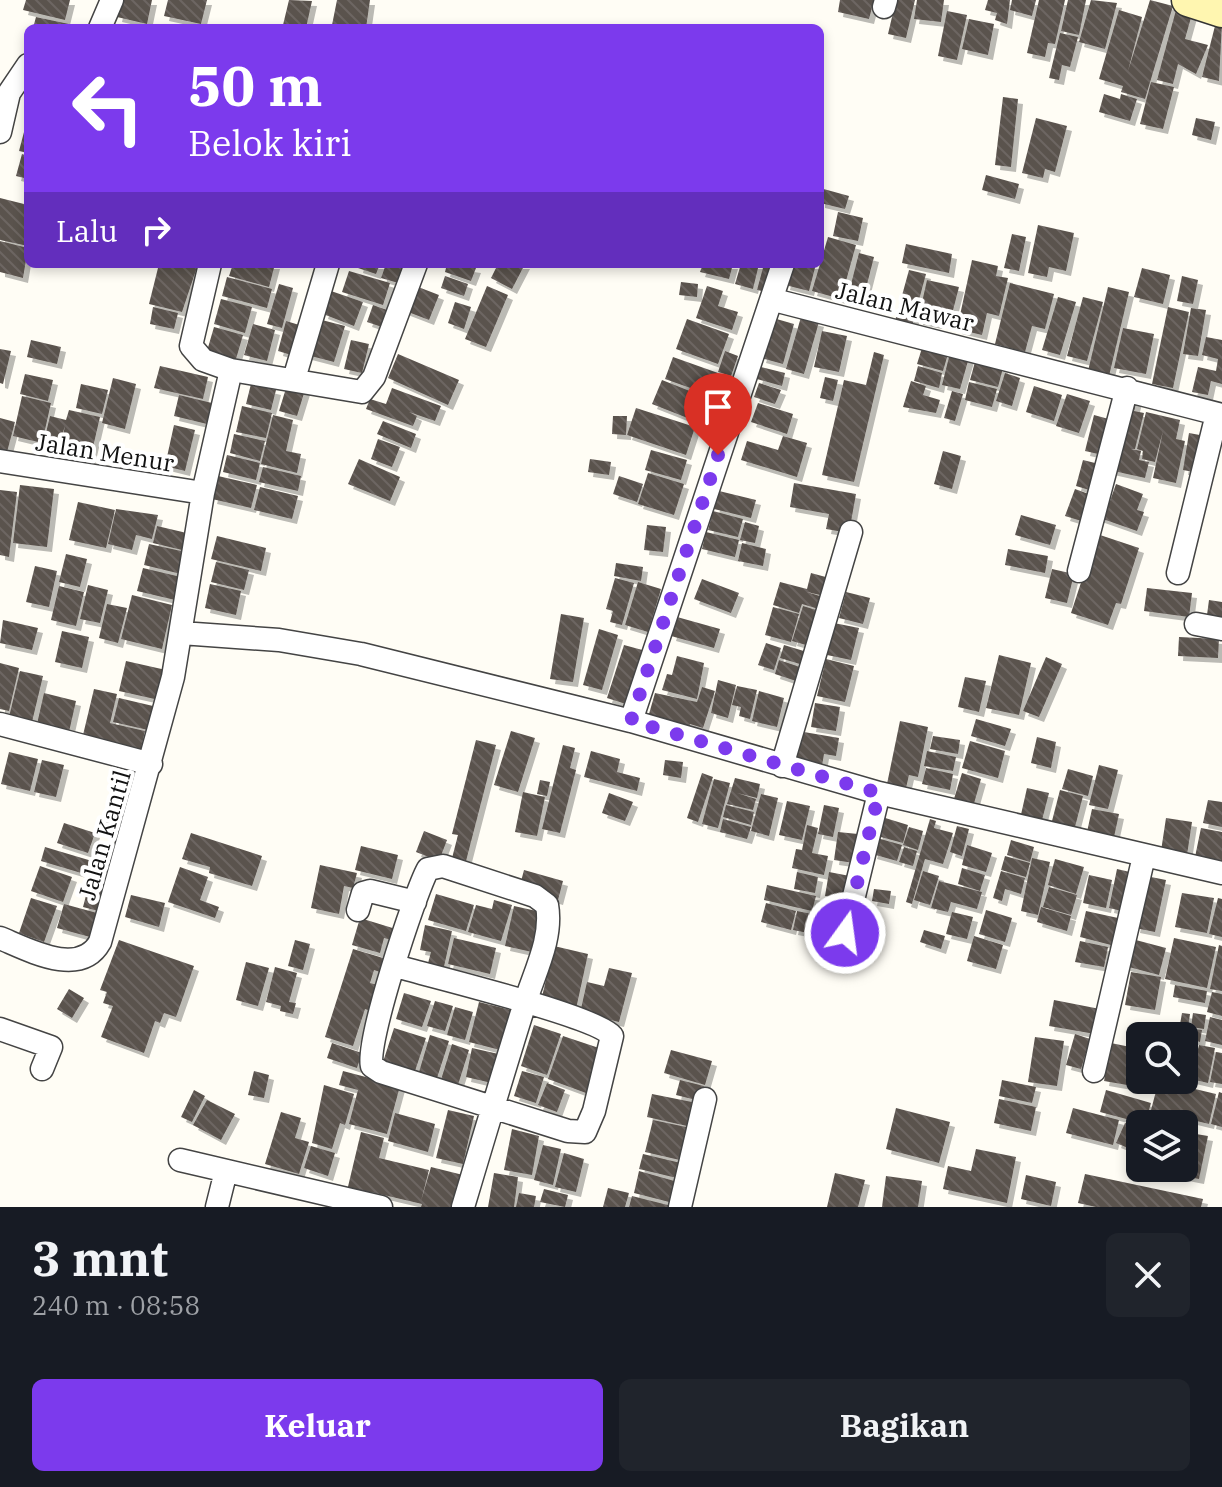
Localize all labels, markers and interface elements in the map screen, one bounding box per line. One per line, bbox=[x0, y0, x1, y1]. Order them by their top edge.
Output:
text: 50 m bbox=[188, 49, 323, 121]
icon: left bbox=[56, 56, 160, 160]
text: Belok kiri bbox=[188, 119, 352, 166]
icon: right bbox=[134, 208, 178, 252]
text: Lalu bbox=[56, 211, 118, 250]
street label: Jalan Mawar bbox=[833, 273, 978, 339]
pin bbox=[684, 373, 752, 455]
icon: arrive bbox=[696, 385, 740, 429]
street label: Jalan Menur bbox=[33, 425, 177, 479]
street label: Jalan Kantil bbox=[70, 766, 138, 904]
position arrow bbox=[803, 891, 887, 975]
map controls bbox=[1126, 1022, 1198, 1182]
button: search bbox=[1126, 1022, 1198, 1094]
button: layers bbox=[1126, 1110, 1198, 1182]
text: 3 mnt bbox=[32, 1227, 168, 1289]
button: close bbox=[1106, 1233, 1190, 1317]
text: 240 m · 08:58 bbox=[32, 1288, 200, 1322]
button: Keluar bbox=[32, 1379, 603, 1471]
button: Bagikan bbox=[619, 1379, 1190, 1471]

